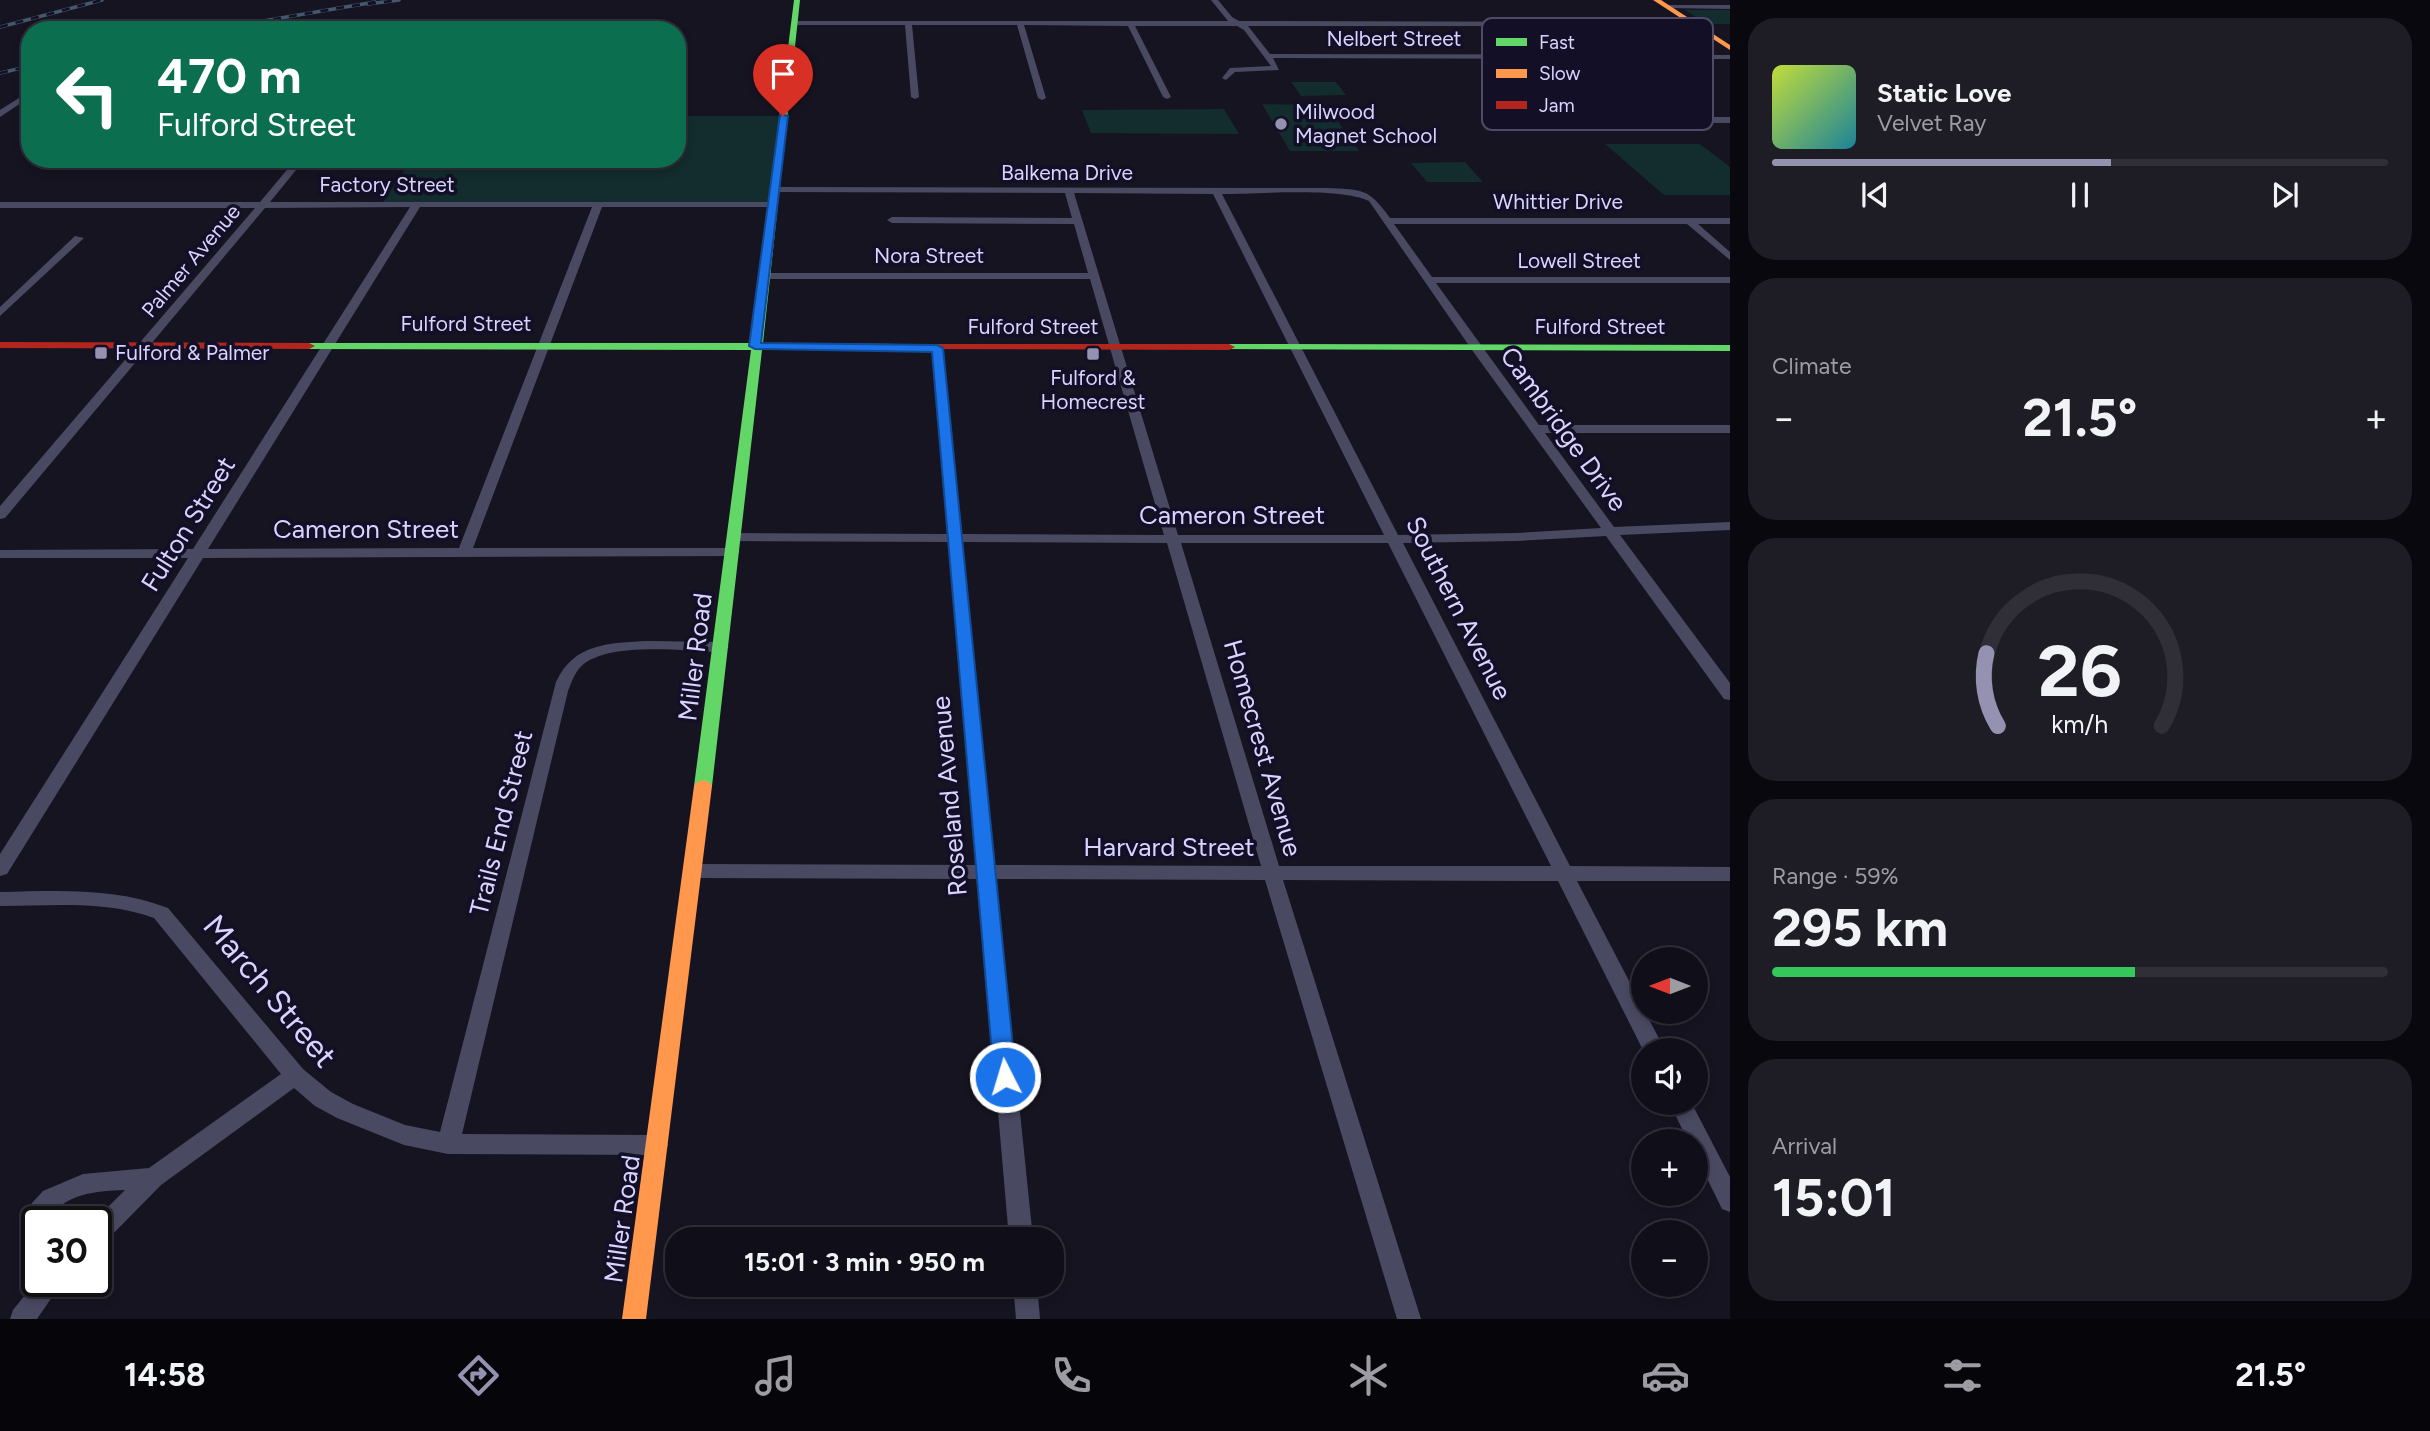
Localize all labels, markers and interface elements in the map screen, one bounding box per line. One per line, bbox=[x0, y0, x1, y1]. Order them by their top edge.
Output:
legend bbox=[1482, 18, 1713, 130]
street label: Nelbert Street bbox=[1326, 26, 1462, 51]
text: Fast bbox=[1539, 31, 1575, 54]
pin bbox=[753, 44, 813, 116]
text: 470 m bbox=[157, 46, 301, 105]
icon: left bbox=[42, 49, 133, 140]
icon: arrive bbox=[764, 55, 802, 93]
text: Slow bbox=[1539, 62, 1581, 85]
text: Static Love bbox=[1877, 77, 2011, 109]
text: Jam bbox=[1539, 94, 1575, 117]
place label: Milwood Magnet School bbox=[1295, 99, 1437, 148]
text: Fulford Street bbox=[157, 106, 356, 144]
text: Velvet Ray bbox=[1877, 109, 1986, 137]
marker: Milwood Magnet School bbox=[1273, 116, 1289, 132]
street label: Balkema Drive bbox=[1001, 160, 1133, 185]
street label: Factory Street bbox=[319, 172, 455, 197]
icon: previous bbox=[1856, 176, 1894, 214]
icon: pause bbox=[2061, 176, 2099, 214]
icon: next bbox=[2266, 176, 2304, 214]
street label: Whittier Drive bbox=[1493, 189, 1623, 214]
street label: Palmer Avenue bbox=[136, 199, 245, 322]
street label: Nora Street bbox=[874, 243, 984, 268]
street label: Lowell Street bbox=[1517, 248, 1641, 273]
street label: Fulford Street bbox=[401, 311, 531, 336]
street label: Fulford Street bbox=[968, 314, 1098, 339]
street label: Fulford Street bbox=[1535, 314, 1665, 339]
place label: Fulford & Palmer bbox=[115, 340, 269, 365]
street label: Cambridge Drive bbox=[1494, 341, 1634, 517]
marker: Fulford & Palmer bbox=[93, 345, 109, 361]
marker: Fulford & Homecrest bbox=[1085, 346, 1101, 362]
text: Climate bbox=[1772, 352, 1851, 380]
place label: Fulford & Homecrest bbox=[1041, 365, 1146, 414]
text: 21.5° bbox=[2023, 387, 2137, 449]
text: − bbox=[1772, 395, 1796, 441]
text: + bbox=[2364, 395, 2388, 441]
street label: Fulton Street bbox=[134, 451, 242, 597]
street label: Cameron Street bbox=[1139, 499, 1325, 531]
street label: Southern Avenue bbox=[1399, 511, 1519, 705]
street label: Cameron Street bbox=[273, 513, 459, 545]
street label: Miller Road bbox=[671, 591, 719, 723]
text: 26 bbox=[2038, 627, 2122, 714]
street label: Homecrest Avenue bbox=[1217, 636, 1309, 860]
street label: Roseland Avenue bbox=[924, 695, 974, 897]
text: km/h bbox=[2051, 708, 2109, 738]
street label: Trails End Street bbox=[463, 727, 540, 919]
street label: Harvard Street bbox=[1083, 831, 1255, 863]
text: Range · 59% bbox=[1772, 862, 1899, 890]
text: 295 km bbox=[1772, 897, 1948, 959]
street label: March Street bbox=[195, 907, 345, 1075]
north arrow bbox=[1631, 947, 1708, 1024]
map controls bbox=[1631, 947, 1708, 1297]
button: sound bbox=[1631, 1038, 1708, 1115]
position arrow bbox=[968, 1040, 1042, 1114]
button: + bbox=[1631, 1129, 1708, 1206]
text: Arrival bbox=[1772, 1132, 1837, 1160]
street label: Miller Road bbox=[597, 1153, 647, 1285]
text: 15:01 bbox=[1772, 1167, 1895, 1229]
speed limit sign: 30 bbox=[21, 1206, 112, 1297]
button: − bbox=[1631, 1220, 1708, 1297]
text: 15:01 · 3 min · 950 m bbox=[744, 1246, 985, 1278]
icon: directions bbox=[454, 1351, 503, 1400]
icon: music bbox=[751, 1351, 800, 1400]
icon: phone bbox=[1047, 1351, 1096, 1400]
icon: climate bbox=[1344, 1351, 1393, 1400]
icon: car bbox=[1641, 1351, 1690, 1400]
icon: filters bbox=[1938, 1351, 1987, 1400]
text: 14:58 bbox=[124, 1356, 206, 1394]
text: 21.5° bbox=[2235, 1356, 2306, 1394]

